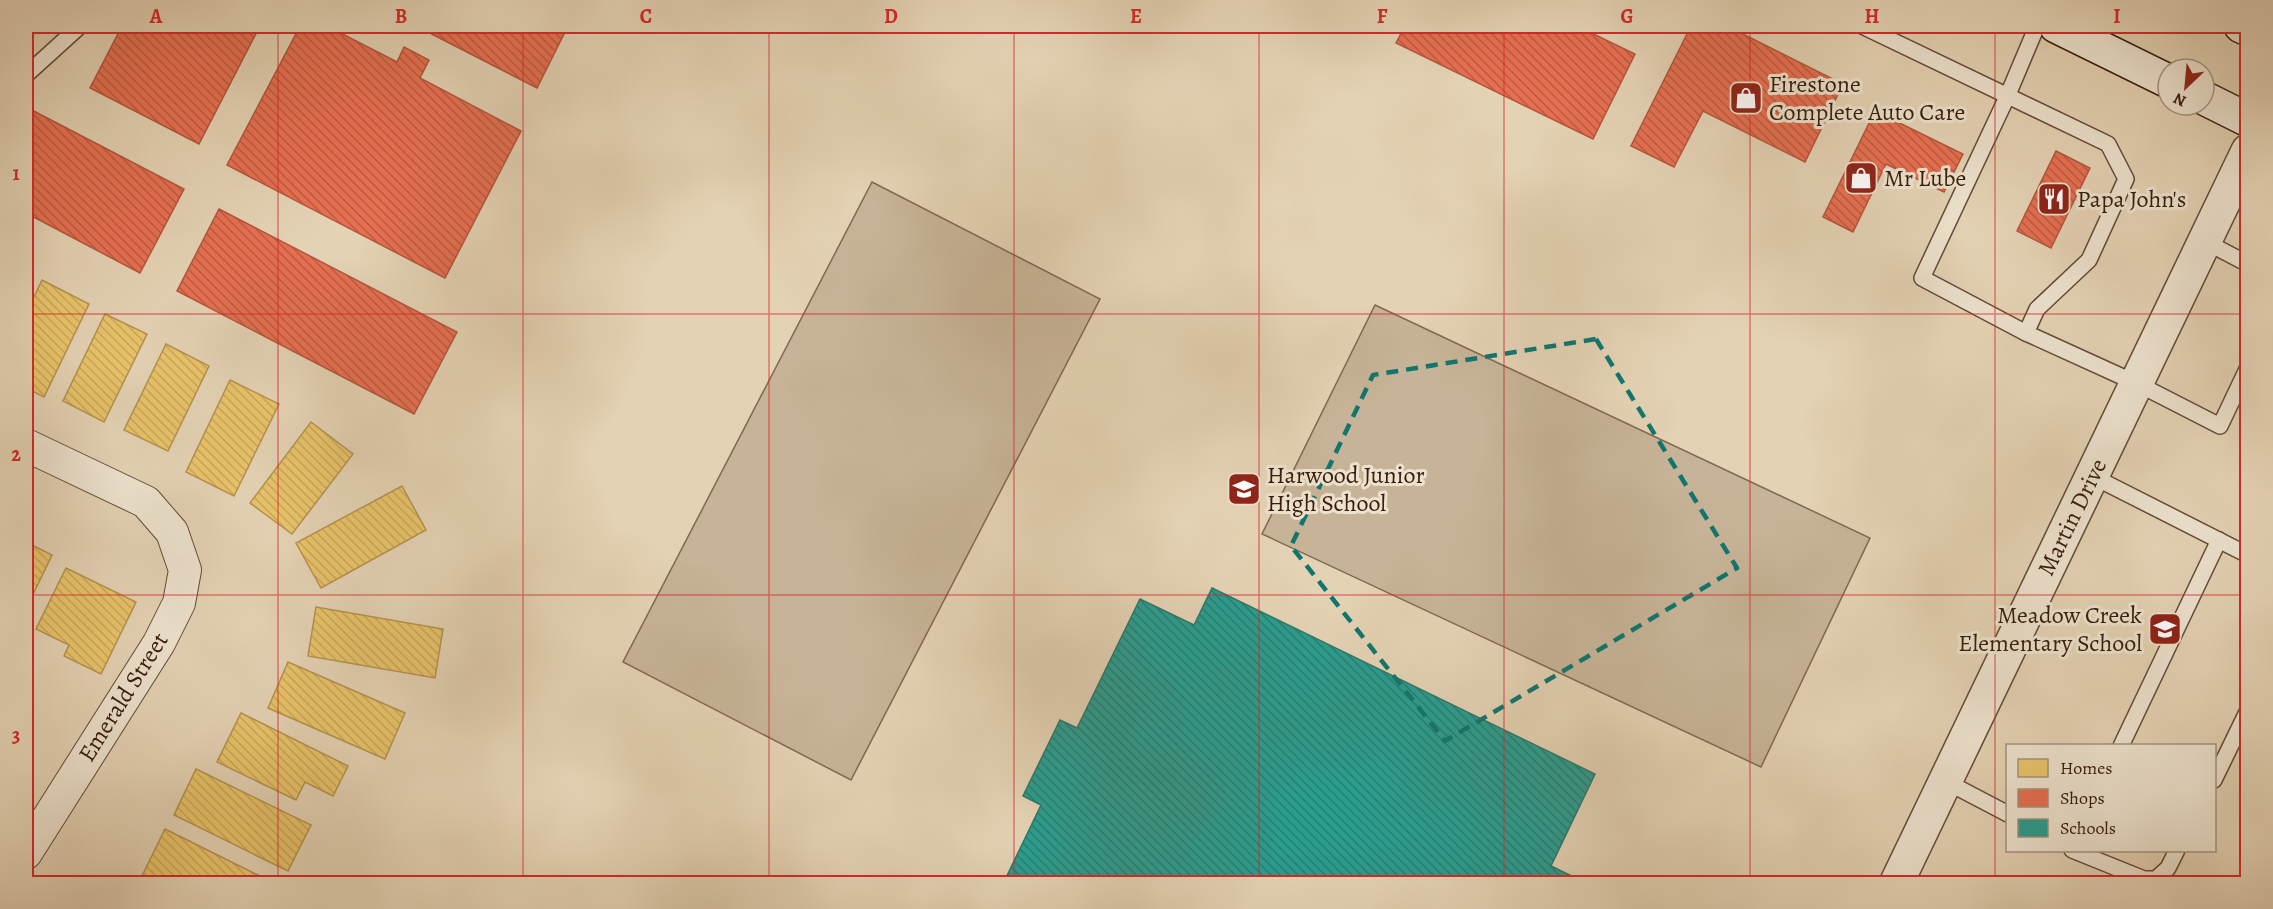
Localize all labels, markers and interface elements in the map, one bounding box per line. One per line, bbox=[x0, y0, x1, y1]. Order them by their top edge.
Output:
text: A bbox=[149, 3, 163, 30]
text: B bbox=[395, 3, 407, 30]
text: C bbox=[640, 3, 652, 30]
text: D bbox=[884, 3, 898, 30]
text: E bbox=[1130, 3, 1142, 30]
text: F bbox=[1377, 3, 1388, 30]
text: G bbox=[1620, 3, 1634, 30]
text: H bbox=[1865, 3, 1880, 30]
text: I bbox=[2113, 3, 2121, 30]
north arrow bbox=[2156, 57, 2216, 117]
place label: Firestone Complete Auto Care bbox=[1769, 68, 1965, 128]
shop icon: Firestone Complete Auto Care bbox=[1728, 80, 1764, 116]
text: N bbox=[2169, 87, 2190, 112]
text: 1 bbox=[12, 160, 20, 187]
shop icon: Mr Lube bbox=[1843, 160, 1879, 196]
place label: Mr Lube bbox=[1884, 162, 1966, 194]
restaurant icon: Papa John's bbox=[2036, 181, 2072, 217]
place label: Papa John's bbox=[2077, 183, 2186, 215]
text: 2 bbox=[11, 441, 21, 468]
street label: Martin Drive bbox=[2030, 453, 2114, 581]
place label: Harwood Junior High School bbox=[1267, 459, 1425, 519]
school or university icon: Harwood Junior High School bbox=[1226, 471, 1262, 507]
place label: Meadow Creek Elementary School bbox=[1958, 599, 2142, 659]
school or university icon: Meadow Creek Elementary School bbox=[2147, 611, 2183, 647]
street label: Emerald Street bbox=[71, 626, 176, 768]
text: 3 bbox=[12, 722, 20, 749]
legend bbox=[2006, 744, 2216, 852]
text: Homes bbox=[2060, 756, 2112, 780]
text: Shops bbox=[2060, 786, 2105, 810]
text: Schools bbox=[2060, 816, 2116, 840]

